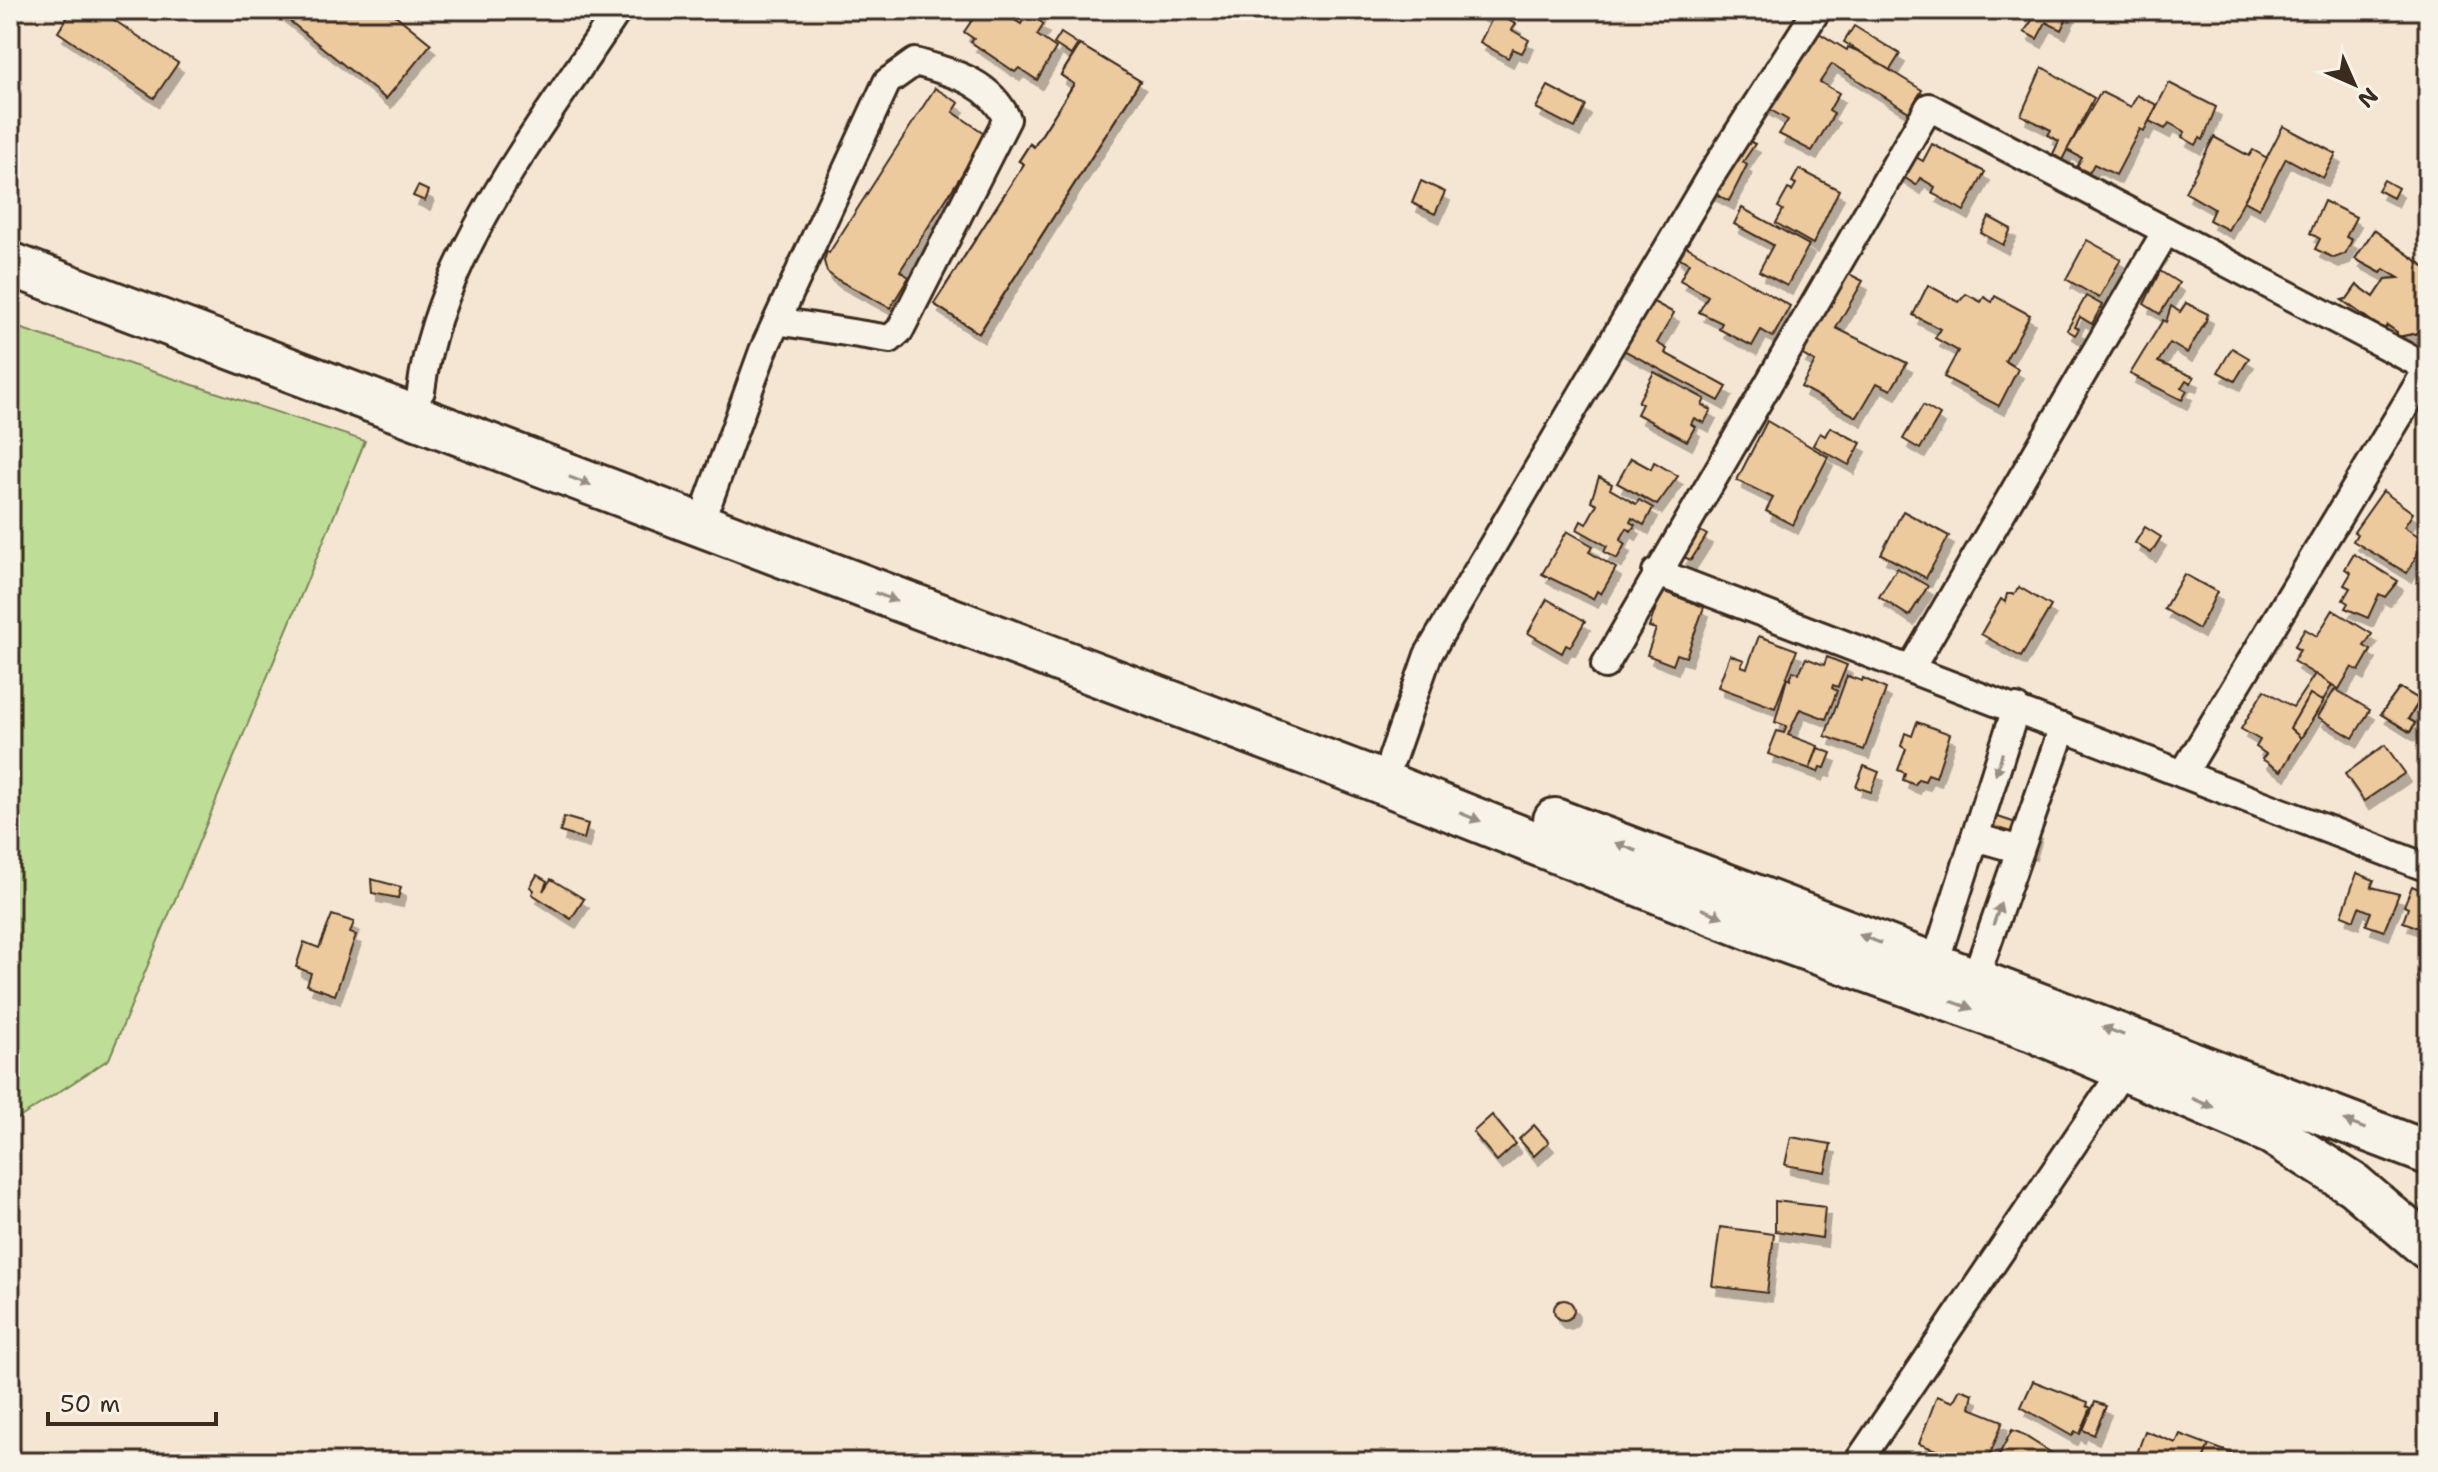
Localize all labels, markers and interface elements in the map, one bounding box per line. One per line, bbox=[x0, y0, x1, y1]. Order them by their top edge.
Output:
north arrow bbox=[2314, 44, 2394, 124]
text: N bbox=[2351, 81, 2384, 114]
one-way arrow bbox=[568, 475, 592, 488]
one-way arrow bbox=[874, 591, 898, 603]
one-way arrow bbox=[1992, 753, 2005, 777]
one-way arrow bbox=[1458, 811, 1482, 824]
one-way arrow bbox=[1614, 840, 1638, 853]
one-way arrow bbox=[1992, 902, 2004, 926]
one-way arrow bbox=[1700, 907, 1724, 920]
one-way arrow bbox=[1858, 932, 1882, 945]
one-way arrow bbox=[1950, 999, 1974, 1012]
one-way arrow bbox=[2101, 1024, 2125, 1037]
one-way arrow bbox=[2191, 1097, 2215, 1110]
one-way arrow bbox=[2343, 1118, 2367, 1131]
scale bar bbox=[48, 1376, 216, 1426]
text: 50 m bbox=[60, 1388, 120, 1420]

